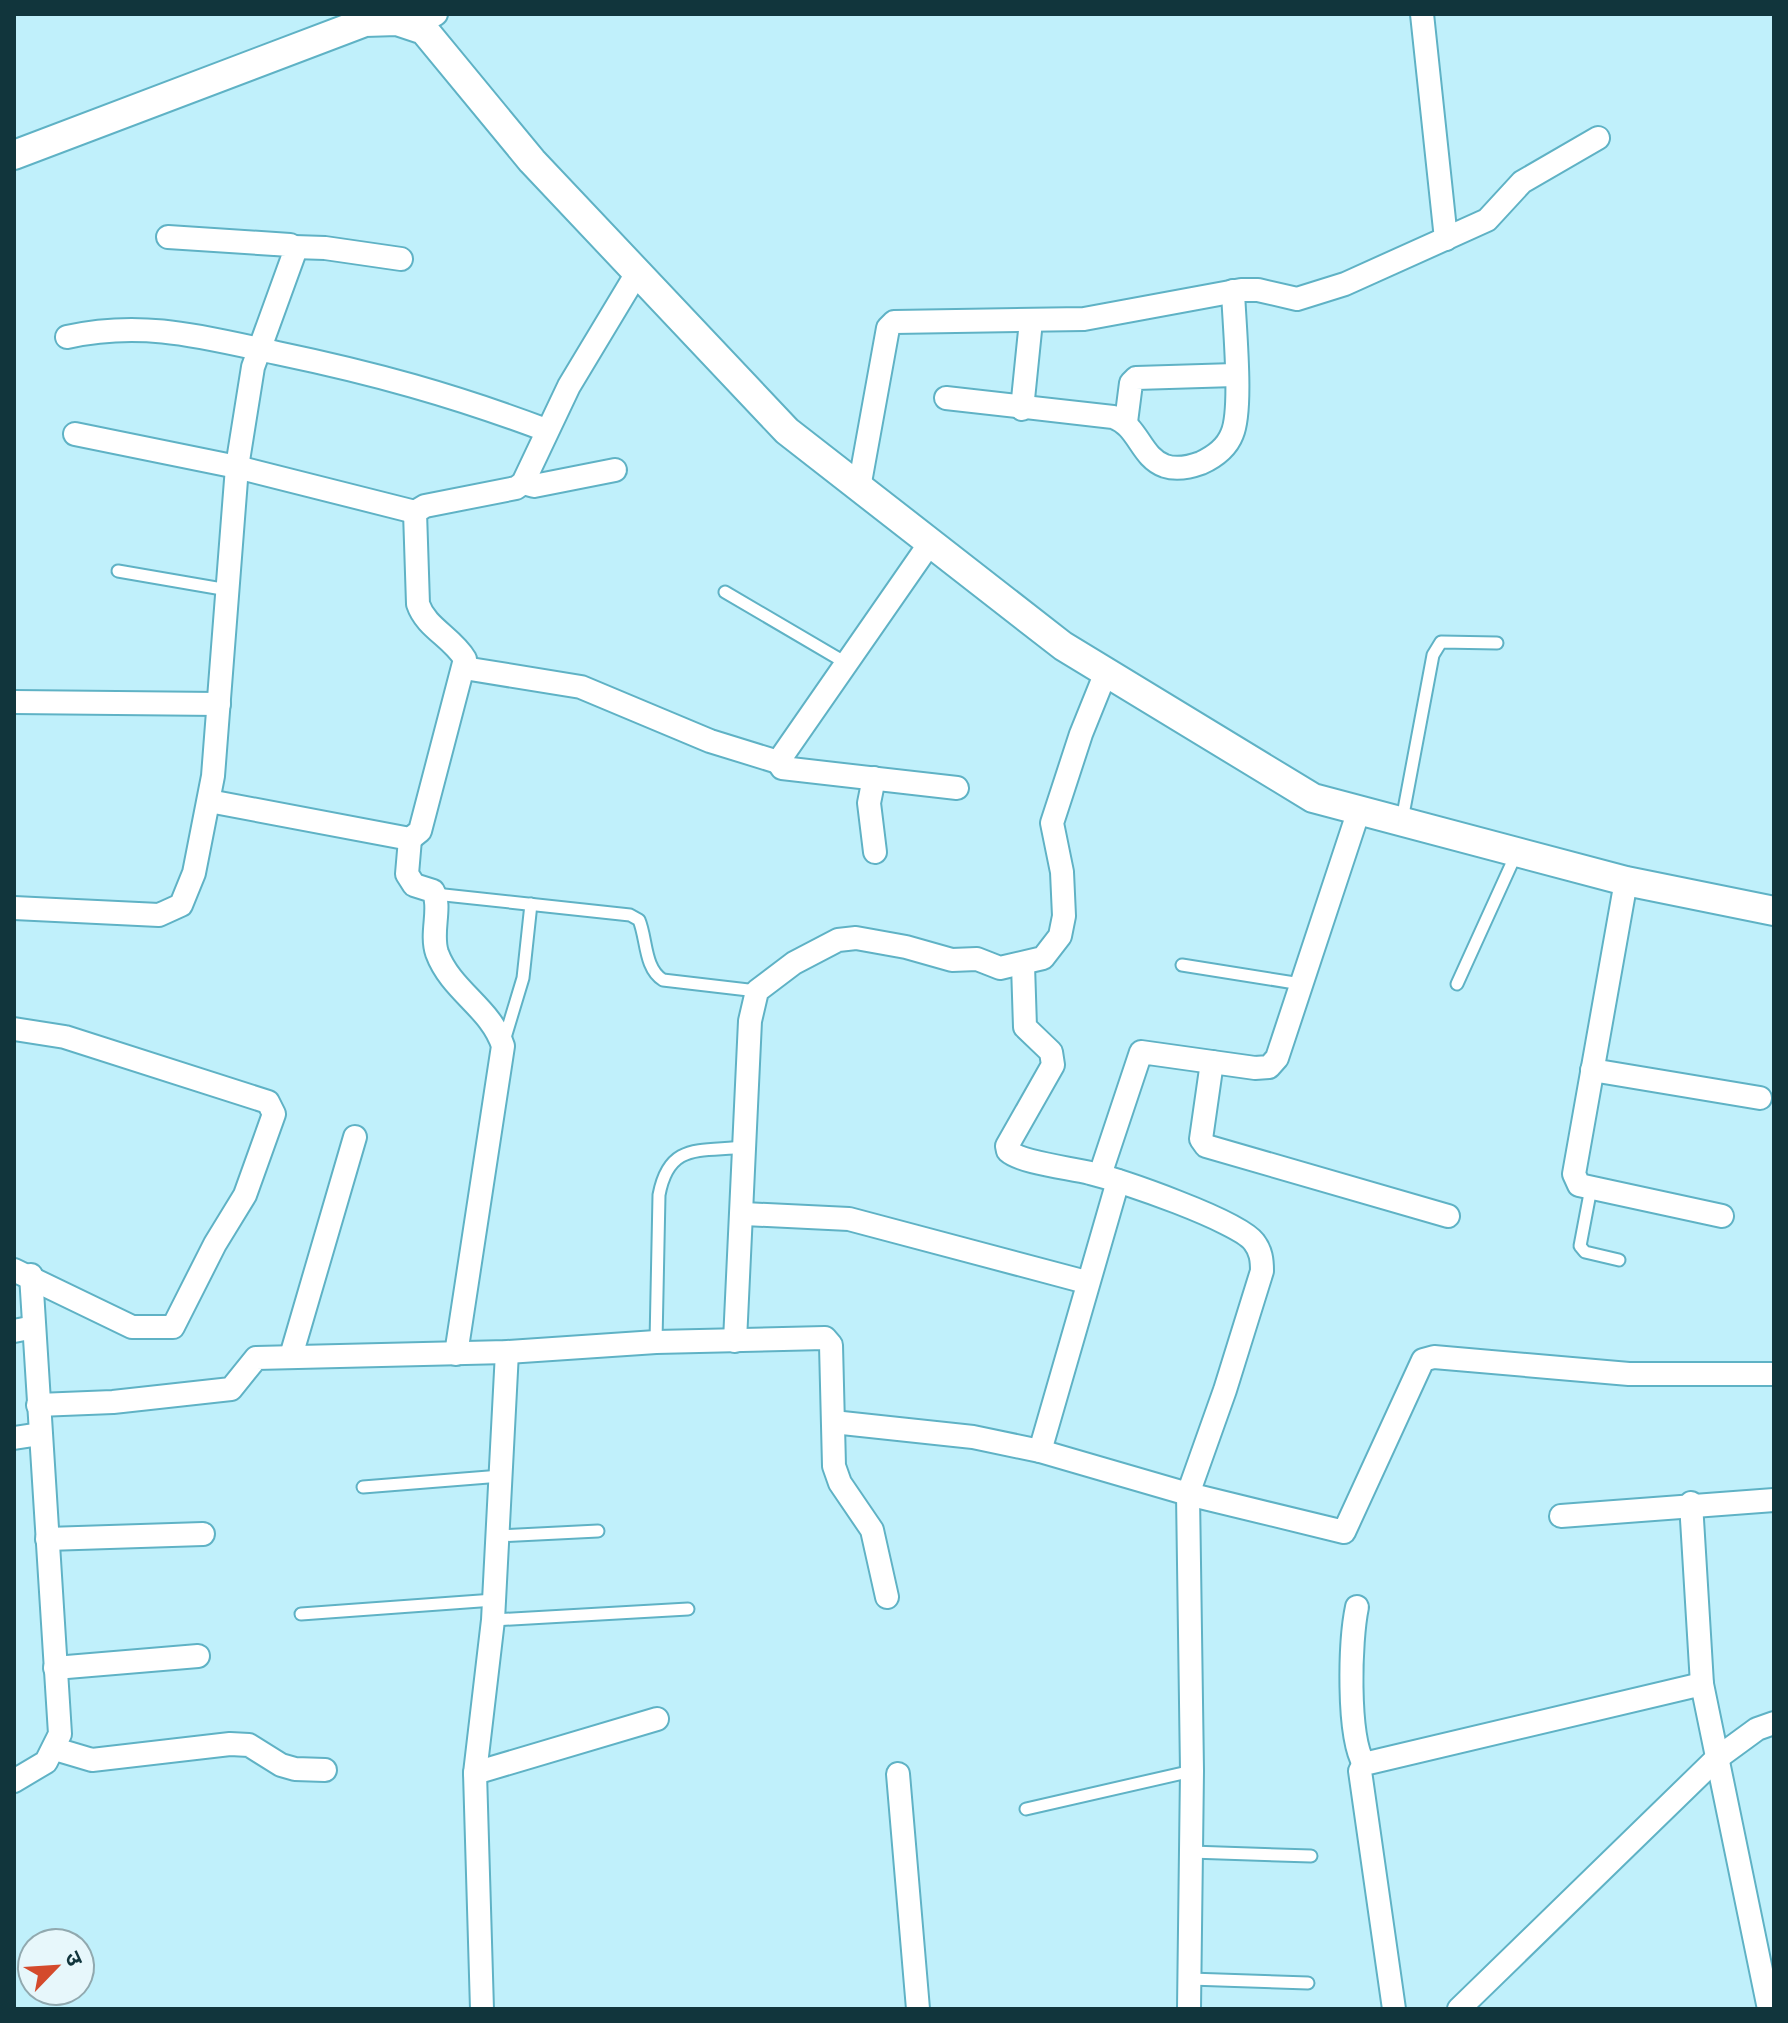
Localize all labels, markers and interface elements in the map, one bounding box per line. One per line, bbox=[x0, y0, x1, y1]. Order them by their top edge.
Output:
north arrow bbox=[16, 1927, 96, 2007]
text: उ bbox=[60, 1947, 89, 1971]

